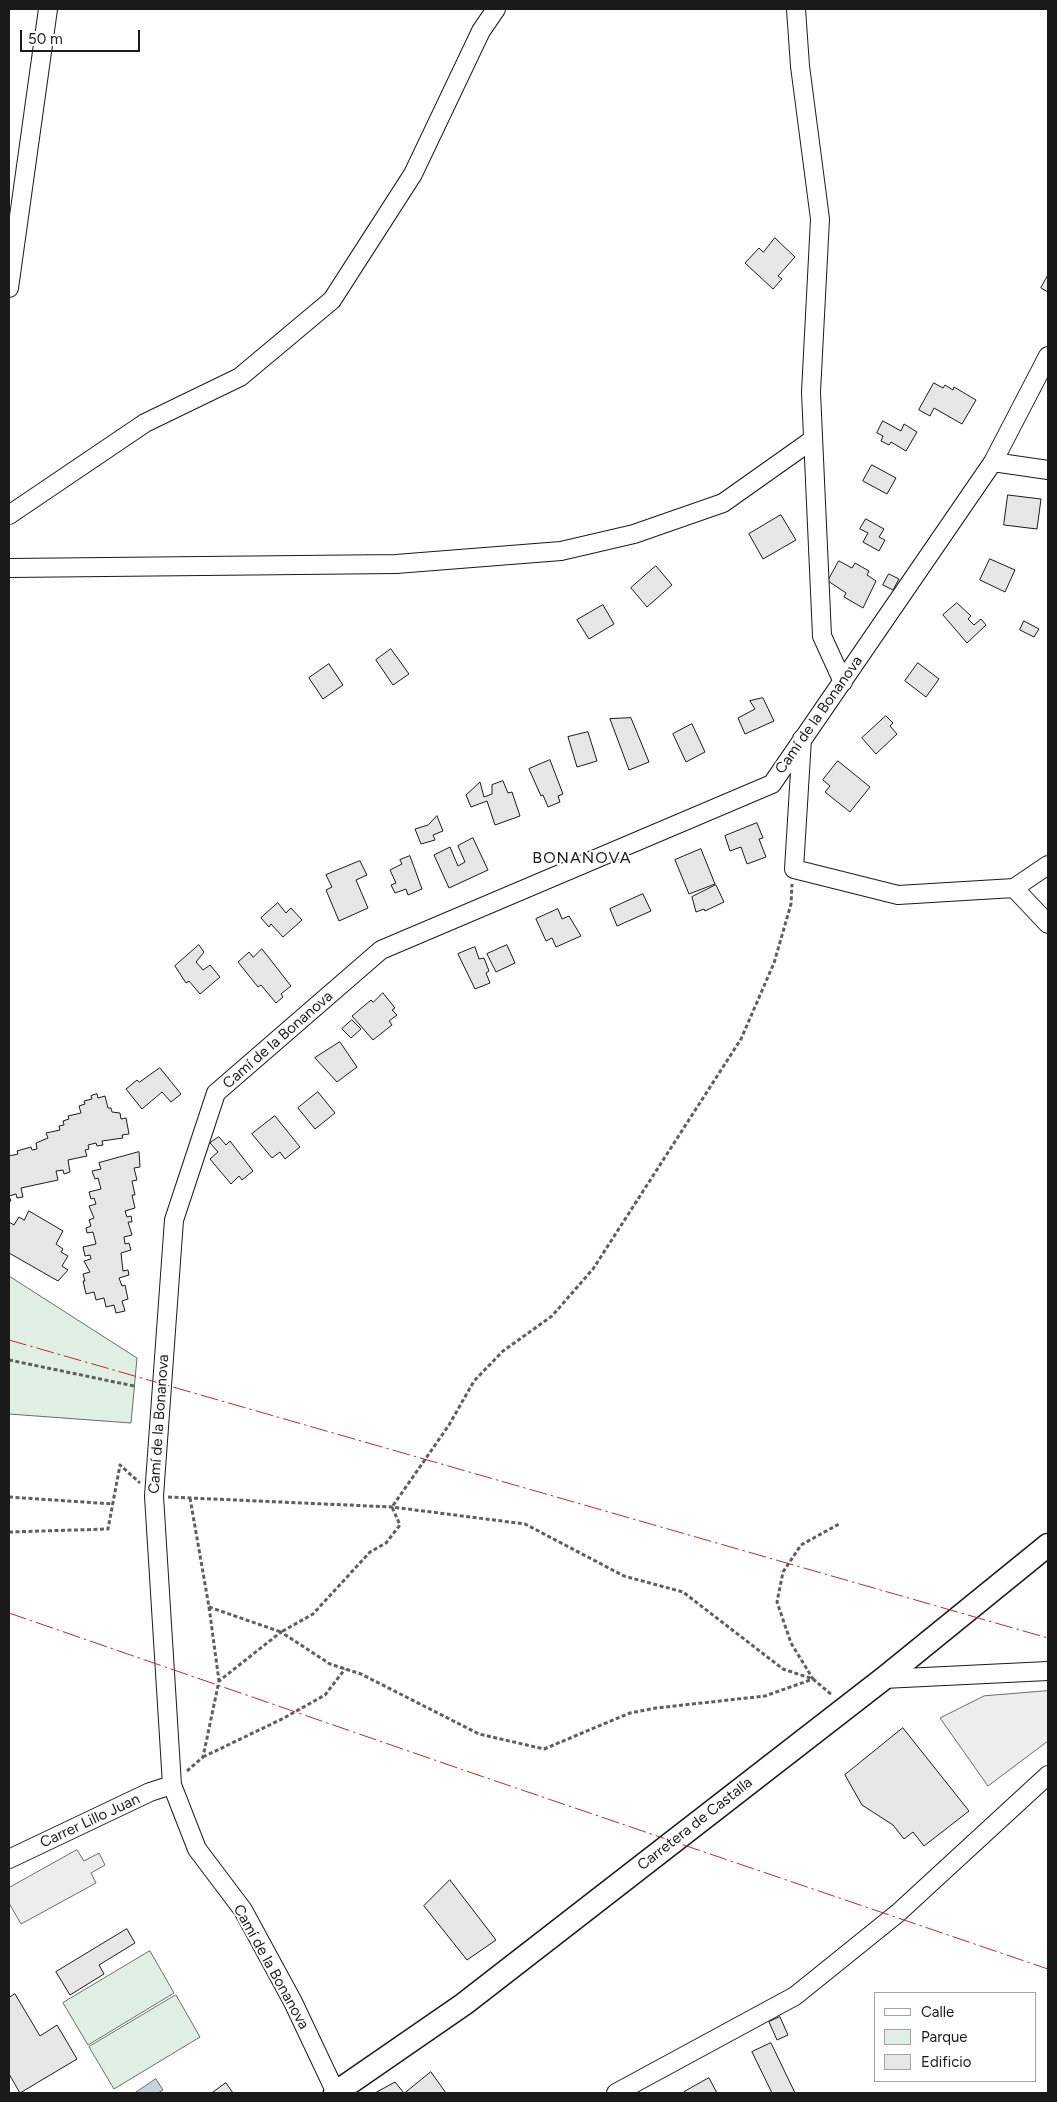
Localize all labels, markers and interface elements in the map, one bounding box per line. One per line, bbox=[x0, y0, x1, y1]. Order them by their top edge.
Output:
scale bar bbox=[22, 20, 142, 52]
text: 50 m bbox=[28, 30, 63, 48]
street label: Camí de la Bonanova bbox=[772, 653, 866, 777]
district label: BONANOVA bbox=[531, 848, 633, 868]
street label: Camí de la Bonanova bbox=[219, 987, 337, 1093]
street label: Camí de la Bonanova bbox=[145, 1354, 173, 1494]
street label: Carretera de Castalla bbox=[634, 1774, 756, 1874]
street label: Carrer Lillo Juan bbox=[37, 1790, 143, 1852]
street label: Camí de la Bonanova bbox=[229, 1902, 313, 2032]
legend bbox=[874, 1992, 1037, 2082]
text: Calle bbox=[921, 2003, 954, 2021]
text: Parque bbox=[921, 2028, 968, 2046]
text: Edificio bbox=[921, 2053, 971, 2071]

